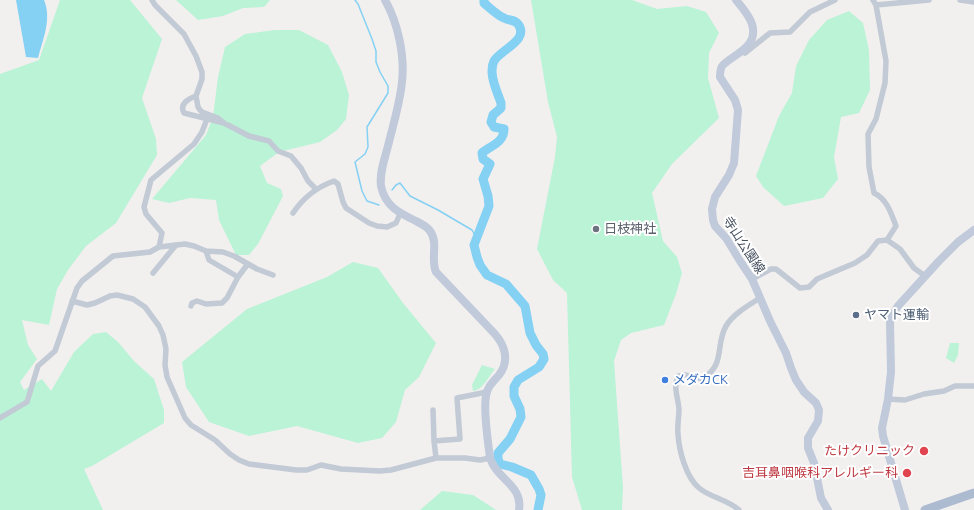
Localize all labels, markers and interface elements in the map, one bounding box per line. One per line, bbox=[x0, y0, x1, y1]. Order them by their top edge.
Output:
street label: 寺山公園線 bbox=[720, 213, 768, 277]
place label: 日枝神社 bbox=[604, 221, 656, 237]
marker: 日枝神社 bbox=[591, 224, 601, 234]
place label: ヤマト運輸 bbox=[864, 307, 929, 323]
marker: ヤマト運輸 bbox=[851, 310, 861, 320]
place label: メダカCK bbox=[673, 372, 728, 388]
marker: メダカCK bbox=[660, 375, 670, 385]
place label: たけクリニック bbox=[824, 443, 915, 459]
marker: たけクリニック bbox=[918, 445, 930, 457]
place label: 吉耳鼻咽喉科アレルギー科 bbox=[742, 465, 898, 481]
marker: 吉耳鼻咽喉科アレルギー科 bbox=[901, 467, 913, 479]

